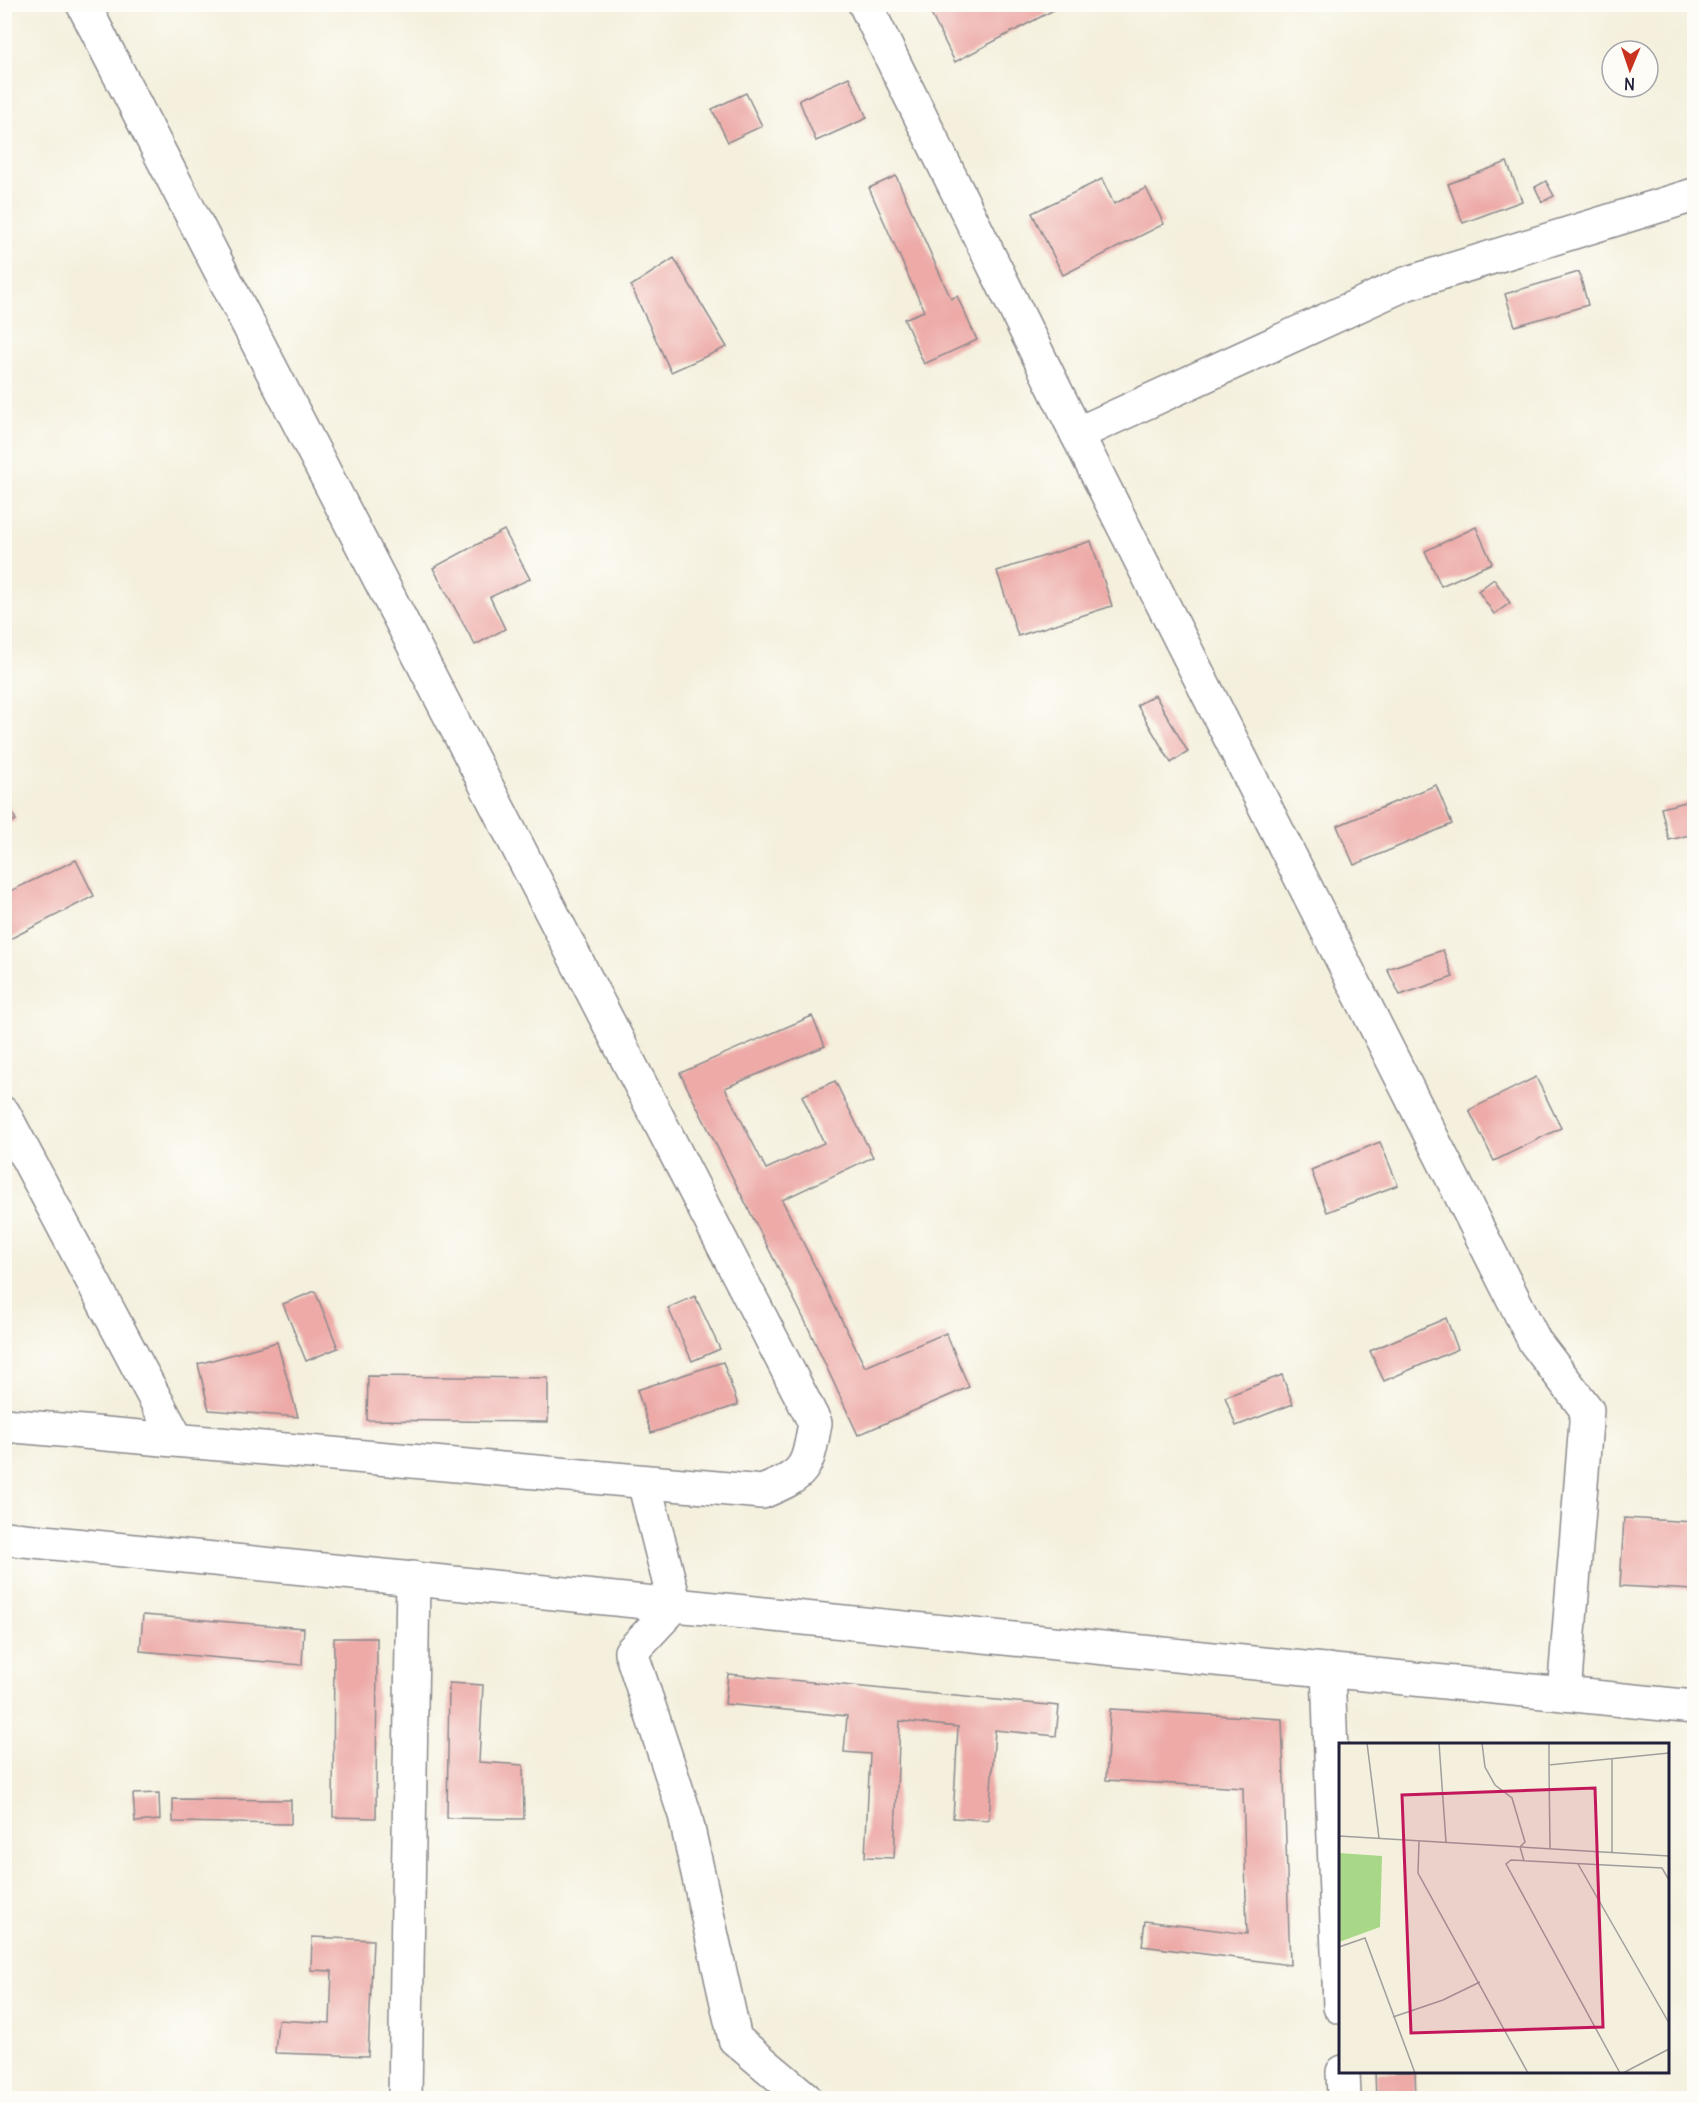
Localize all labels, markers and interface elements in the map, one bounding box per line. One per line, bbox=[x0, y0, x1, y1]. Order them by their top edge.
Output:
north arrow bbox=[1600, 39, 1660, 99]
text: N bbox=[1624, 74, 1635, 94]
inset map bbox=[1339, 1743, 1669, 2073]

